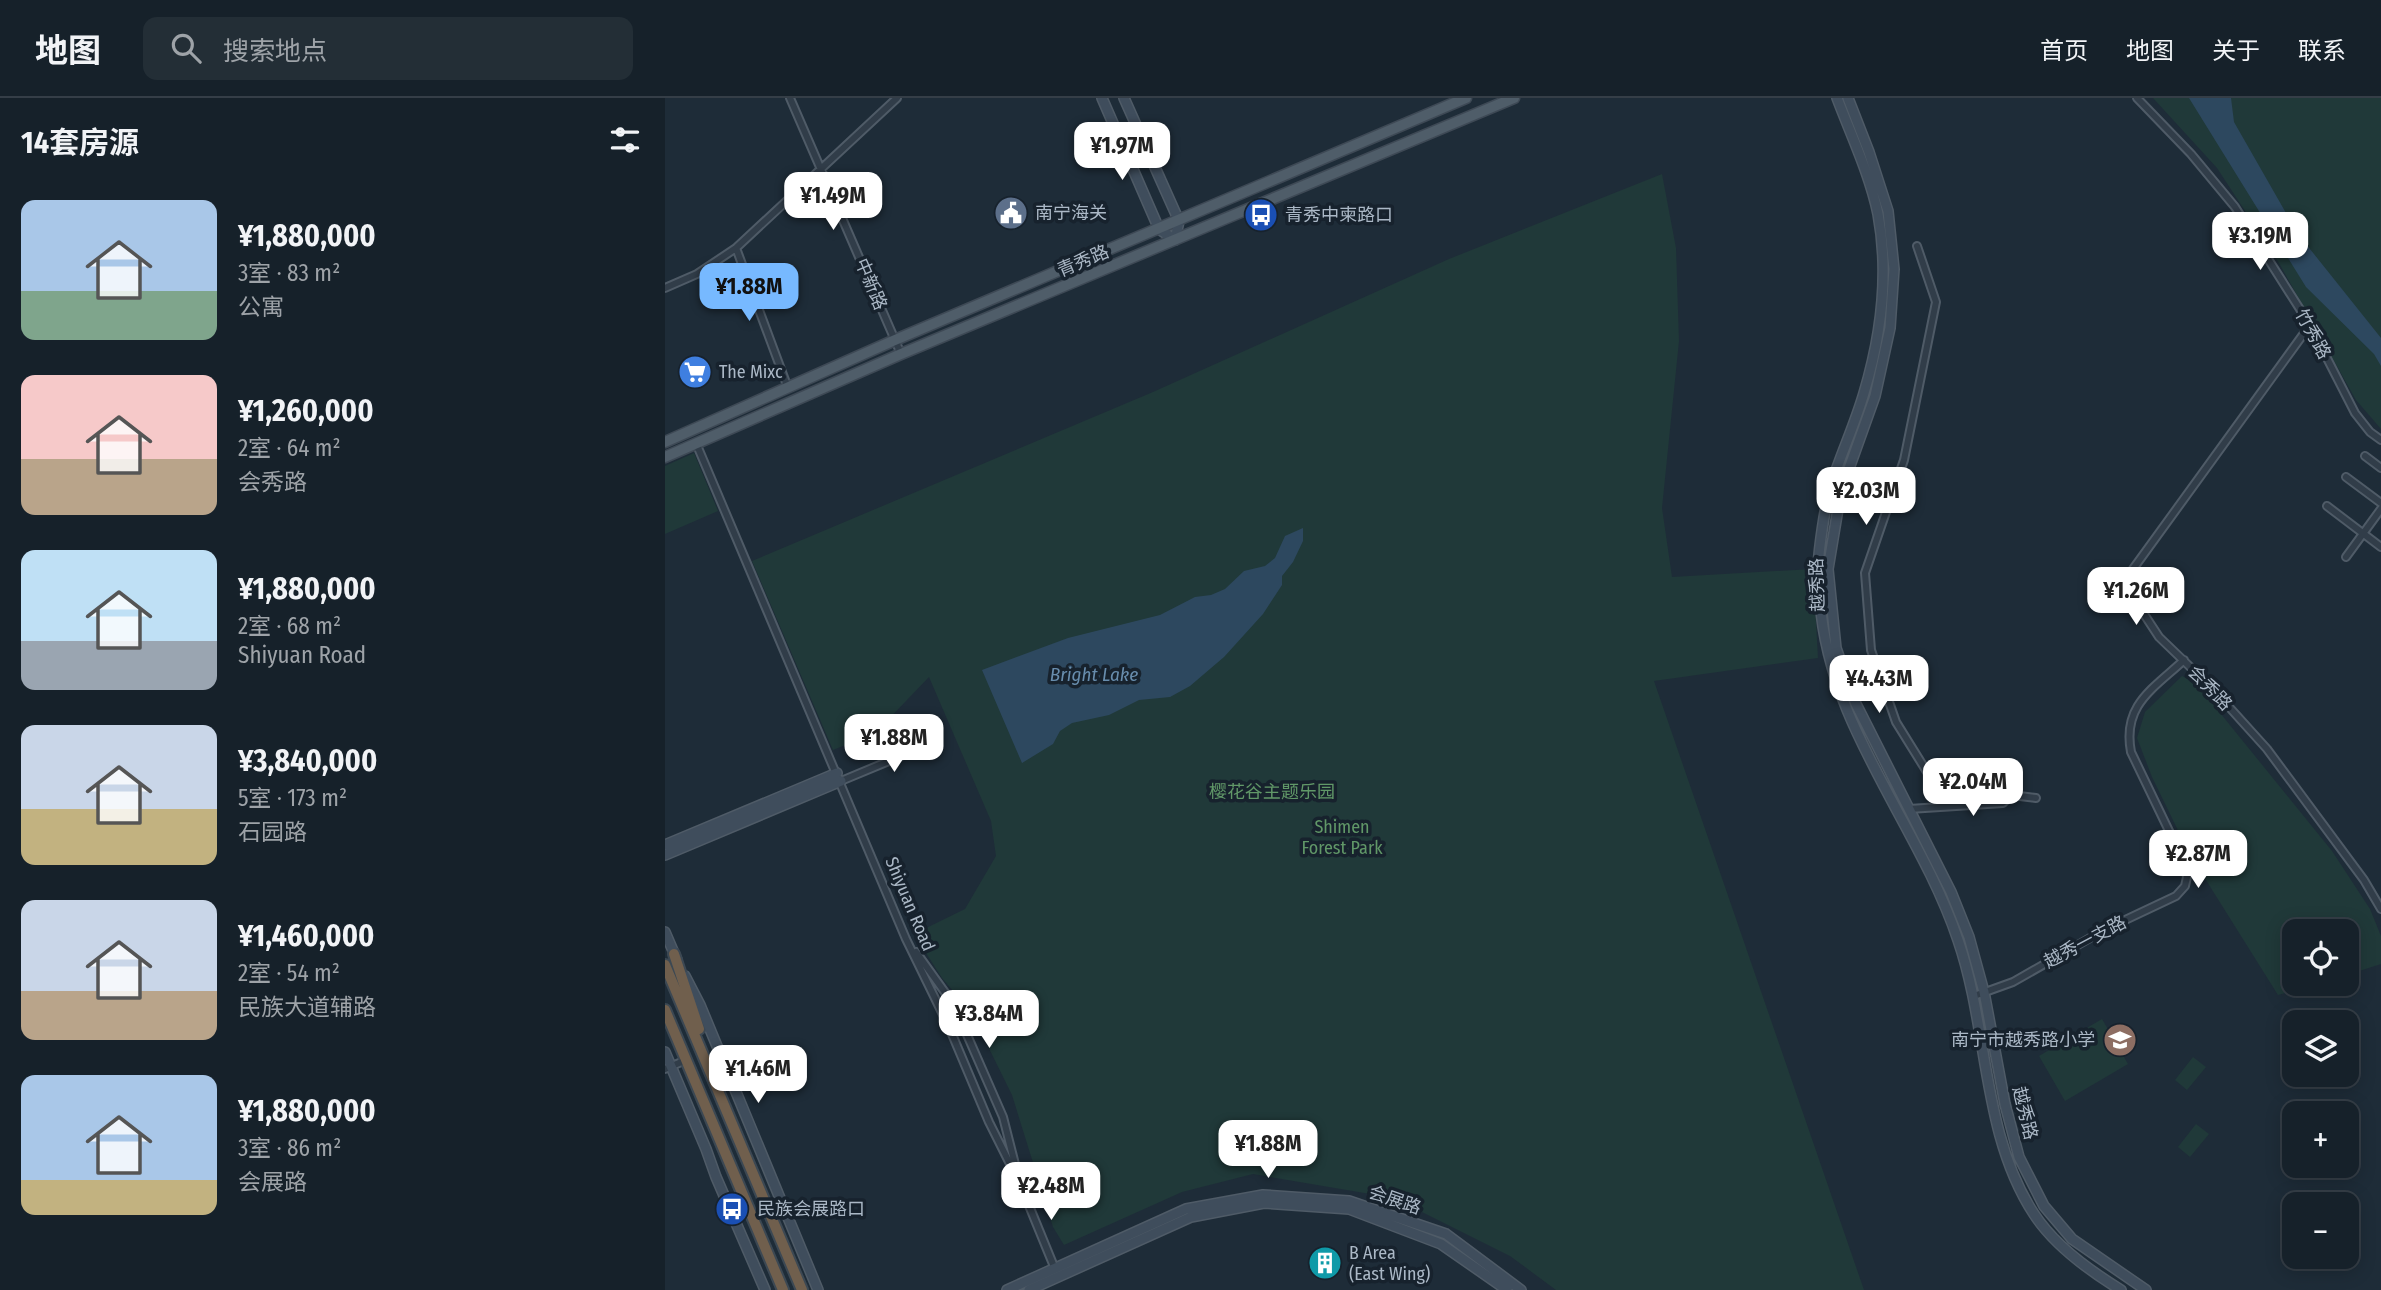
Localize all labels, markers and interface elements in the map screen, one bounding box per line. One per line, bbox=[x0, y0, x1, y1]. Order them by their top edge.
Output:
search box bbox=[143, 17, 633, 80]
icon: search bbox=[167, 29, 205, 67]
text: 地图 bbox=[35, 31, 101, 71]
text: 搜索地点 bbox=[223, 36, 327, 67]
text: 首页 bbox=[2040, 37, 2088, 65]
text: 地图 bbox=[2126, 37, 2174, 65]
text: 关于 bbox=[2212, 37, 2260, 65]
text: 联系 bbox=[2298, 37, 2346, 65]
icon: filters bbox=[606, 121, 644, 159]
pin: ¥1.97M bbox=[1065, 122, 1179, 182]
text: 14套房源 bbox=[21, 125, 139, 161]
text: ¥1.97M bbox=[1090, 131, 1154, 159]
pin: ¥1.49M bbox=[776, 172, 890, 232]
text: ¥1.49M bbox=[800, 181, 866, 209]
public building icon: 南宁海关 bbox=[992, 194, 1030, 232]
bus stop icon: 青秀中柬路口 bbox=[1242, 196, 1280, 234]
place label: 南宁海关 bbox=[1035, 202, 1107, 224]
place label: 青秀中柬路口 bbox=[1285, 204, 1393, 226]
pin: ¥3.19M bbox=[2203, 212, 2317, 272]
text: ¥1,880,000 bbox=[238, 218, 376, 254]
text: ¥3.19M bbox=[2228, 221, 2292, 249]
icon: home bbox=[77, 228, 161, 312]
street label: 青秀路 bbox=[1054, 240, 1112, 282]
street label: 中新路 bbox=[850, 255, 892, 313]
text: 3室 · 83 m² bbox=[238, 259, 340, 287]
pin: ¥1.88M bbox=[692, 264, 806, 323]
text: ¥1.88M bbox=[715, 272, 783, 300]
text: 公寓 bbox=[238, 293, 284, 321]
street label: 竹秀路 bbox=[2290, 305, 2336, 363]
supermarket icon: The Mixc bbox=[676, 353, 714, 391]
place label: The Mixc bbox=[719, 361, 783, 383]
text: ¥1,260,000 bbox=[238, 393, 374, 429]
icon: home bbox=[77, 403, 161, 487]
text: 2室 · 64 m² bbox=[238, 434, 341, 462]
text: 会秀路 bbox=[238, 468, 307, 496]
pin: ¥2.03M bbox=[1809, 468, 1923, 527]
text: ¥2.03M bbox=[1833, 476, 1899, 504]
street label: 越秀路 bbox=[1805, 558, 1829, 612]
pin: ¥1.26M bbox=[2079, 568, 2193, 627]
text: ¥1,880,000 bbox=[238, 571, 376, 607]
text: ¥1.26M bbox=[2103, 576, 2169, 604]
icon: home bbox=[77, 578, 161, 662]
text: 2室 · 68 m² bbox=[238, 612, 341, 640]
text: Shiyuan Road bbox=[238, 641, 366, 669]
pin: ¥4.43M bbox=[1822, 656, 1936, 715]
street label: 会秀路 bbox=[2183, 661, 2237, 715]
water label: Bright Lake bbox=[1050, 663, 1138, 686]
text: ¥4.43M bbox=[1845, 664, 1913, 692]
pin: ¥1.88M bbox=[837, 714, 951, 774]
text: ¥1.88M bbox=[860, 723, 928, 751]
text: ¥3,840,000 bbox=[238, 743, 377, 779]
icon: home bbox=[77, 753, 161, 837]
pin: ¥2.04M bbox=[1916, 758, 2030, 818]
text: ¥2.04M bbox=[1939, 767, 2007, 795]
park label: 樱花谷主题乐园 bbox=[1209, 781, 1335, 803]
text: 5室 · 173 m² bbox=[238, 784, 347, 812]
park label: Shimen Forest Park bbox=[1301, 816, 1383, 859]
text: 石园路 bbox=[238, 818, 307, 846]
pin: ¥2.87M bbox=[2141, 830, 2255, 890]
text: ¥2.87M bbox=[2165, 839, 2231, 867]
street label: Shiyuan Road bbox=[880, 854, 940, 954]
street label: 越秀一支路 bbox=[2040, 911, 2130, 973]
text: ¥1,460,000 bbox=[238, 918, 374, 954]
map controls bbox=[2282, 919, 2359, 1269]
button: locate bbox=[2282, 919, 2359, 996]
icon: home bbox=[77, 928, 161, 1012]
text: 2室 · 54 m² bbox=[238, 959, 340, 987]
pin: ¥3.84M bbox=[932, 990, 1046, 1050]
text: 民族大道辅路 bbox=[238, 993, 376, 1021]
text: ¥3.84M bbox=[955, 999, 1023, 1027]
button: layers bbox=[2282, 1010, 2359, 1087]
school or university icon: 南宁市越秀路小学 bbox=[2101, 1021, 2139, 1059]
place label: 南宁市越秀路小学 bbox=[1951, 1029, 2095, 1051]
pin: ¥1.46M bbox=[701, 1046, 815, 1105]
text: ¥1.46M bbox=[725, 1054, 791, 1082]
street label: 越秀路 bbox=[2008, 1084, 2042, 1142]
text: ¥1,880,000 bbox=[238, 1093, 376, 1129]
button: + bbox=[2282, 1101, 2359, 1178]
icon: home bbox=[77, 1103, 161, 1187]
pin: ¥1.88M bbox=[1211, 1121, 1325, 1180]
text: ¥1.88M bbox=[1234, 1129, 1302, 1157]
text: 3室 · 86 m² bbox=[238, 1134, 341, 1162]
pin: ¥2.48M bbox=[994, 1162, 1108, 1222]
text: 会展路 bbox=[238, 1168, 307, 1196]
text: ¥2.48M bbox=[1017, 1171, 1085, 1199]
street label: 会展路 bbox=[1366, 1181, 1424, 1219]
bus stop icon: 民族会展路口 bbox=[713, 1190, 751, 1228]
button: − bbox=[2282, 1192, 2359, 1269]
place label: 民族会展路口 bbox=[757, 1198, 865, 1220]
place label: B Area (East Wing) bbox=[1349, 1242, 1430, 1285]
building icon: B Area (East Wing) bbox=[1306, 1244, 1344, 1282]

